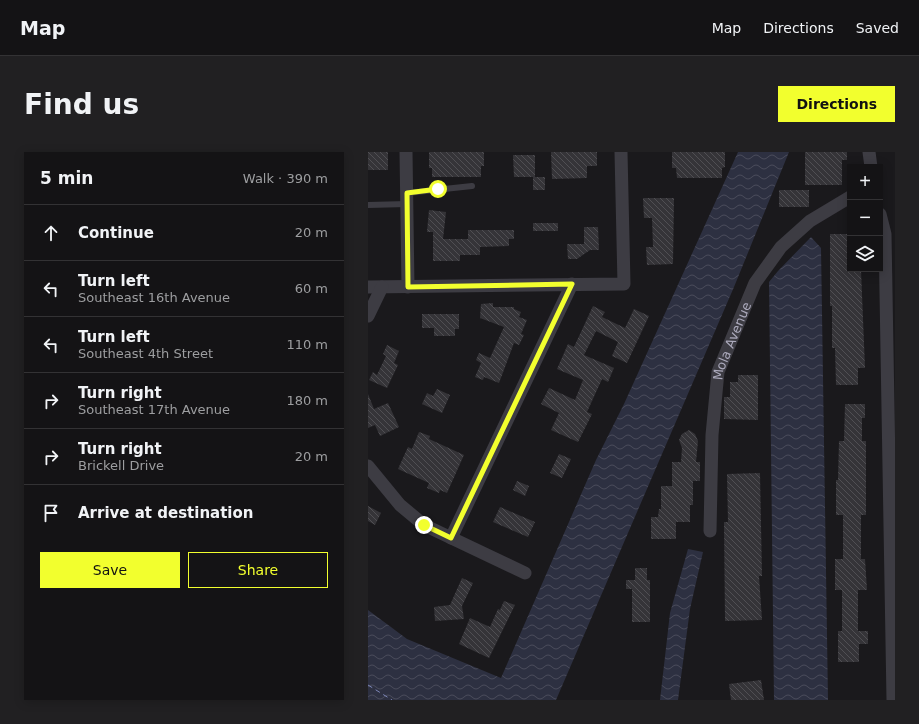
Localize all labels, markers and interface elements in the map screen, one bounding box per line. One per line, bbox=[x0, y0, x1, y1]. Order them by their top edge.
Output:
text: Map bbox=[20, 17, 65, 39]
text: Map bbox=[712, 20, 741, 36]
text: Directions bbox=[763, 20, 834, 36]
text: Saved bbox=[856, 20, 899, 36]
button: Directions bbox=[778, 86, 895, 122]
text: Find us bbox=[24, 88, 139, 121]
map controls bbox=[847, 164, 883, 272]
button: + bbox=[847, 164, 883, 200]
text: 5 min bbox=[40, 168, 93, 188]
text: Walk · 390 m bbox=[243, 171, 328, 186]
route start bbox=[429, 180, 447, 198]
button: − bbox=[847, 200, 883, 236]
icon: ahead bbox=[40, 222, 62, 244]
text: Continue bbox=[78, 224, 154, 242]
text: 20 m bbox=[295, 225, 328, 240]
button: layers bbox=[847, 236, 883, 272]
text: Turn left bbox=[78, 272, 150, 290]
icon: left bbox=[40, 278, 62, 300]
text: 60 m bbox=[295, 281, 328, 296]
text: Southeast 16th Avenue bbox=[78, 290, 230, 305]
street label: Mola Avenue bbox=[710, 300, 754, 381]
text: Turn left bbox=[78, 328, 150, 346]
icon: left bbox=[40, 334, 62, 356]
text: 110 m bbox=[286, 337, 328, 352]
text: Southeast 4th Street bbox=[78, 346, 213, 361]
text: Turn right bbox=[78, 384, 162, 402]
icon: right bbox=[40, 390, 62, 412]
text: 180 m bbox=[286, 393, 328, 408]
text: Southeast 17th Avenue bbox=[78, 402, 230, 417]
text: Turn right bbox=[78, 440, 162, 458]
icon: right bbox=[40, 446, 62, 468]
text: 20 m bbox=[295, 449, 328, 464]
text: Brickell Drive bbox=[78, 458, 164, 473]
icon: arrive bbox=[40, 502, 62, 524]
text: Arrive at destination bbox=[78, 504, 253, 522]
route end bbox=[415, 516, 433, 534]
button: Save bbox=[40, 552, 180, 588]
button: Share bbox=[188, 552, 328, 588]

